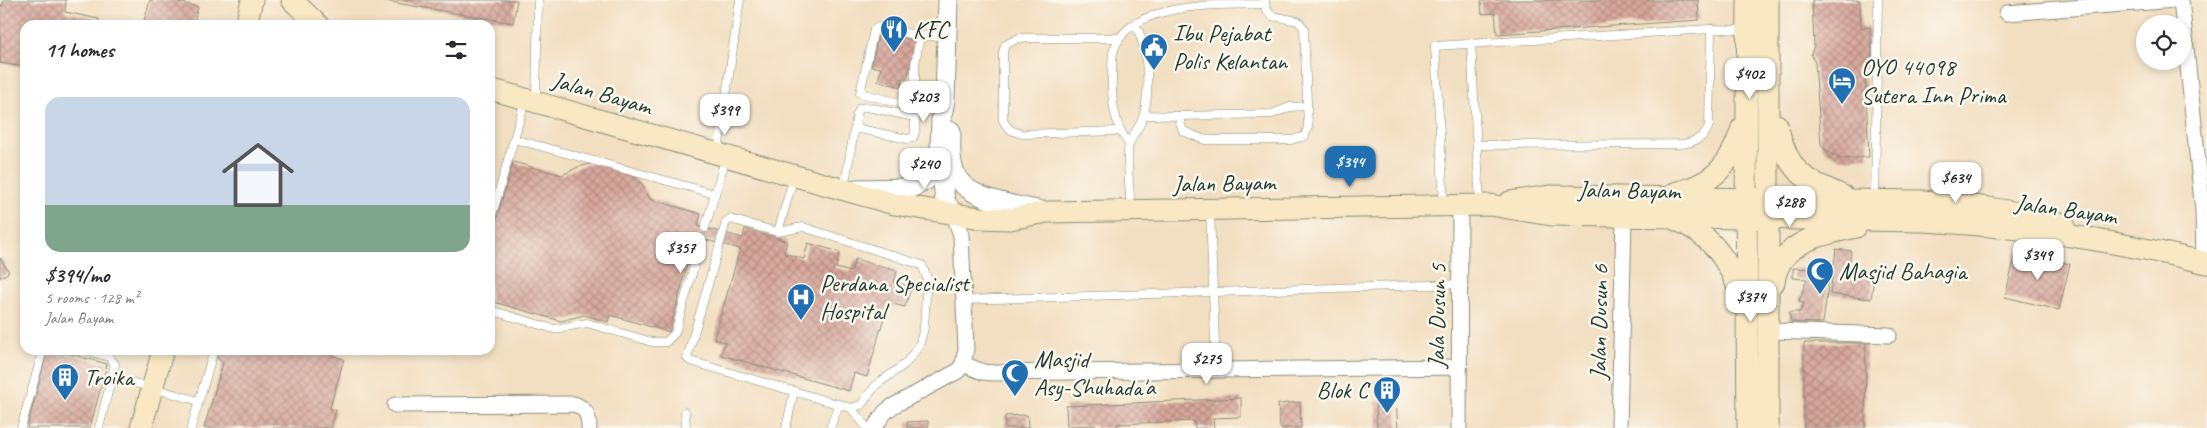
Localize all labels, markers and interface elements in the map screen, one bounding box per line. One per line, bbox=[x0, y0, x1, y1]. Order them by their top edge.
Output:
restaurant icon: KFC bbox=[879, 14, 909, 53]
place label: KFC bbox=[913, 14, 950, 44]
map controls bbox=[2136, 15, 2191, 70]
button: locate bbox=[2136, 15, 2191, 70]
place label: Ibu Pejabat Polis Kelantan bbox=[1173, 18, 1288, 76]
public building icon: Ibu Pejabat Polis Kelantan bbox=[1139, 32, 1169, 71]
icon: filters bbox=[442, 36, 470, 64]
text: 11 homes bbox=[45, 37, 114, 63]
place label: OYO 44098 Sutera Inn Prima bbox=[1861, 52, 2007, 110]
pin: $402 bbox=[1720, 58, 1780, 100]
street label: Jalan Bayam bbox=[548, 64, 658, 122]
text: $402 bbox=[1736, 64, 1764, 84]
hotel icon: OYO 44098 Sutera Inn Prima bbox=[1827, 66, 1857, 105]
pin: $203 bbox=[894, 80, 954, 123]
text: $203 bbox=[910, 87, 938, 107]
pin: $399 bbox=[695, 94, 755, 136]
text: $399 bbox=[711, 100, 739, 120]
icon: home bbox=[213, 130, 303, 220]
pin: $394 bbox=[1320, 146, 1380, 188]
pin: $240 bbox=[895, 148, 955, 190]
text: $394 bbox=[1336, 152, 1364, 172]
text: $240 bbox=[911, 154, 939, 174]
pin: $634 bbox=[1926, 162, 1986, 204]
street label: Jalan Bayam bbox=[1172, 167, 1278, 199]
text: $634 bbox=[1941, 168, 1971, 188]
street label: Jalan Bayam bbox=[1577, 174, 1683, 206]
pin: $288 bbox=[1760, 186, 1820, 228]
street label: Jalan Bayam bbox=[2012, 187, 2121, 231]
text: $288 bbox=[1776, 192, 1804, 212]
pin: $357 bbox=[651, 232, 711, 274]
text: $357 bbox=[667, 238, 695, 258]
pin: $349 bbox=[2008, 238, 2068, 281]
text: $349 bbox=[2024, 245, 2052, 265]
mosque icon: Masjid Bahagia bbox=[1805, 256, 1835, 295]
place label: Masjid Bahagia bbox=[1839, 256, 1969, 286]
text: $394/mo bbox=[45, 262, 109, 288]
street label: Jala Dusun 5 bbox=[1421, 262, 1453, 369]
street label: Jalan Dusun 6 bbox=[1583, 263, 1615, 381]
place label: Perdana Specialist Hospital bbox=[820, 268, 971, 326]
pin: $374 bbox=[1721, 280, 1781, 323]
hospital icon: Perdana Specialist Hospital bbox=[786, 282, 816, 321]
text: $374 bbox=[1737, 287, 1765, 307]
text: 5 rooms · 128 m² bbox=[45, 288, 139, 308]
text: Jalan Bayam bbox=[45, 308, 113, 328]
pin: $275 bbox=[1177, 342, 1237, 385]
place label: Masjid Asy-Shuhada'a bbox=[1034, 344, 1157, 402]
text: $275 bbox=[1193, 349, 1221, 369]
mosque icon: Masjid Asy-Shuhada'a bbox=[1000, 358, 1030, 397]
building icon: Troika bbox=[50, 362, 80, 401]
place label: Troika bbox=[84, 362, 135, 392]
place label: Blok C bbox=[1317, 375, 1371, 405]
building icon: Blok C bbox=[1372, 375, 1402, 414]

